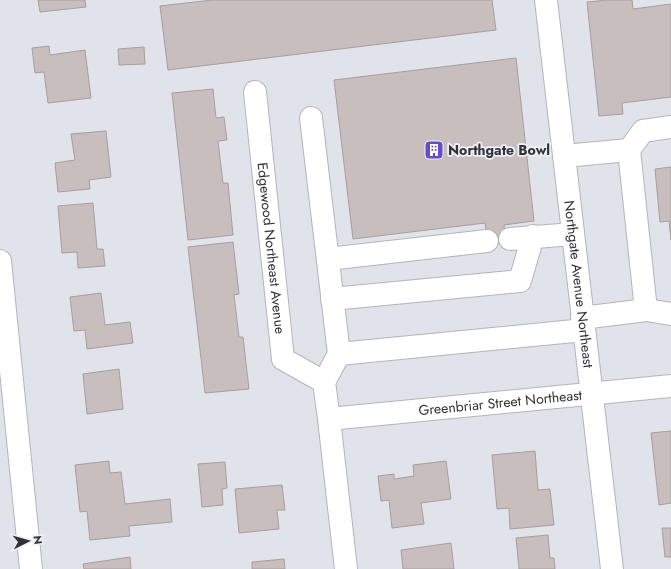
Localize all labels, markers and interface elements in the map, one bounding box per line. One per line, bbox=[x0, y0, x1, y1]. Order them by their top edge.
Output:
building icon: Northgate Bowl bbox=[423, 139, 445, 161]
place label: Northgate Bowl bbox=[448, 140, 550, 160]
street label: Edgewood Northeast Avenue bbox=[252, 161, 290, 335]
street label: Northgate Avenue Northeast bbox=[559, 199, 599, 370]
street label: Greenbriar Street Northeast bbox=[418, 385, 583, 420]
north arrow bbox=[8, 521, 48, 561]
text: N bbox=[30, 535, 46, 545]

